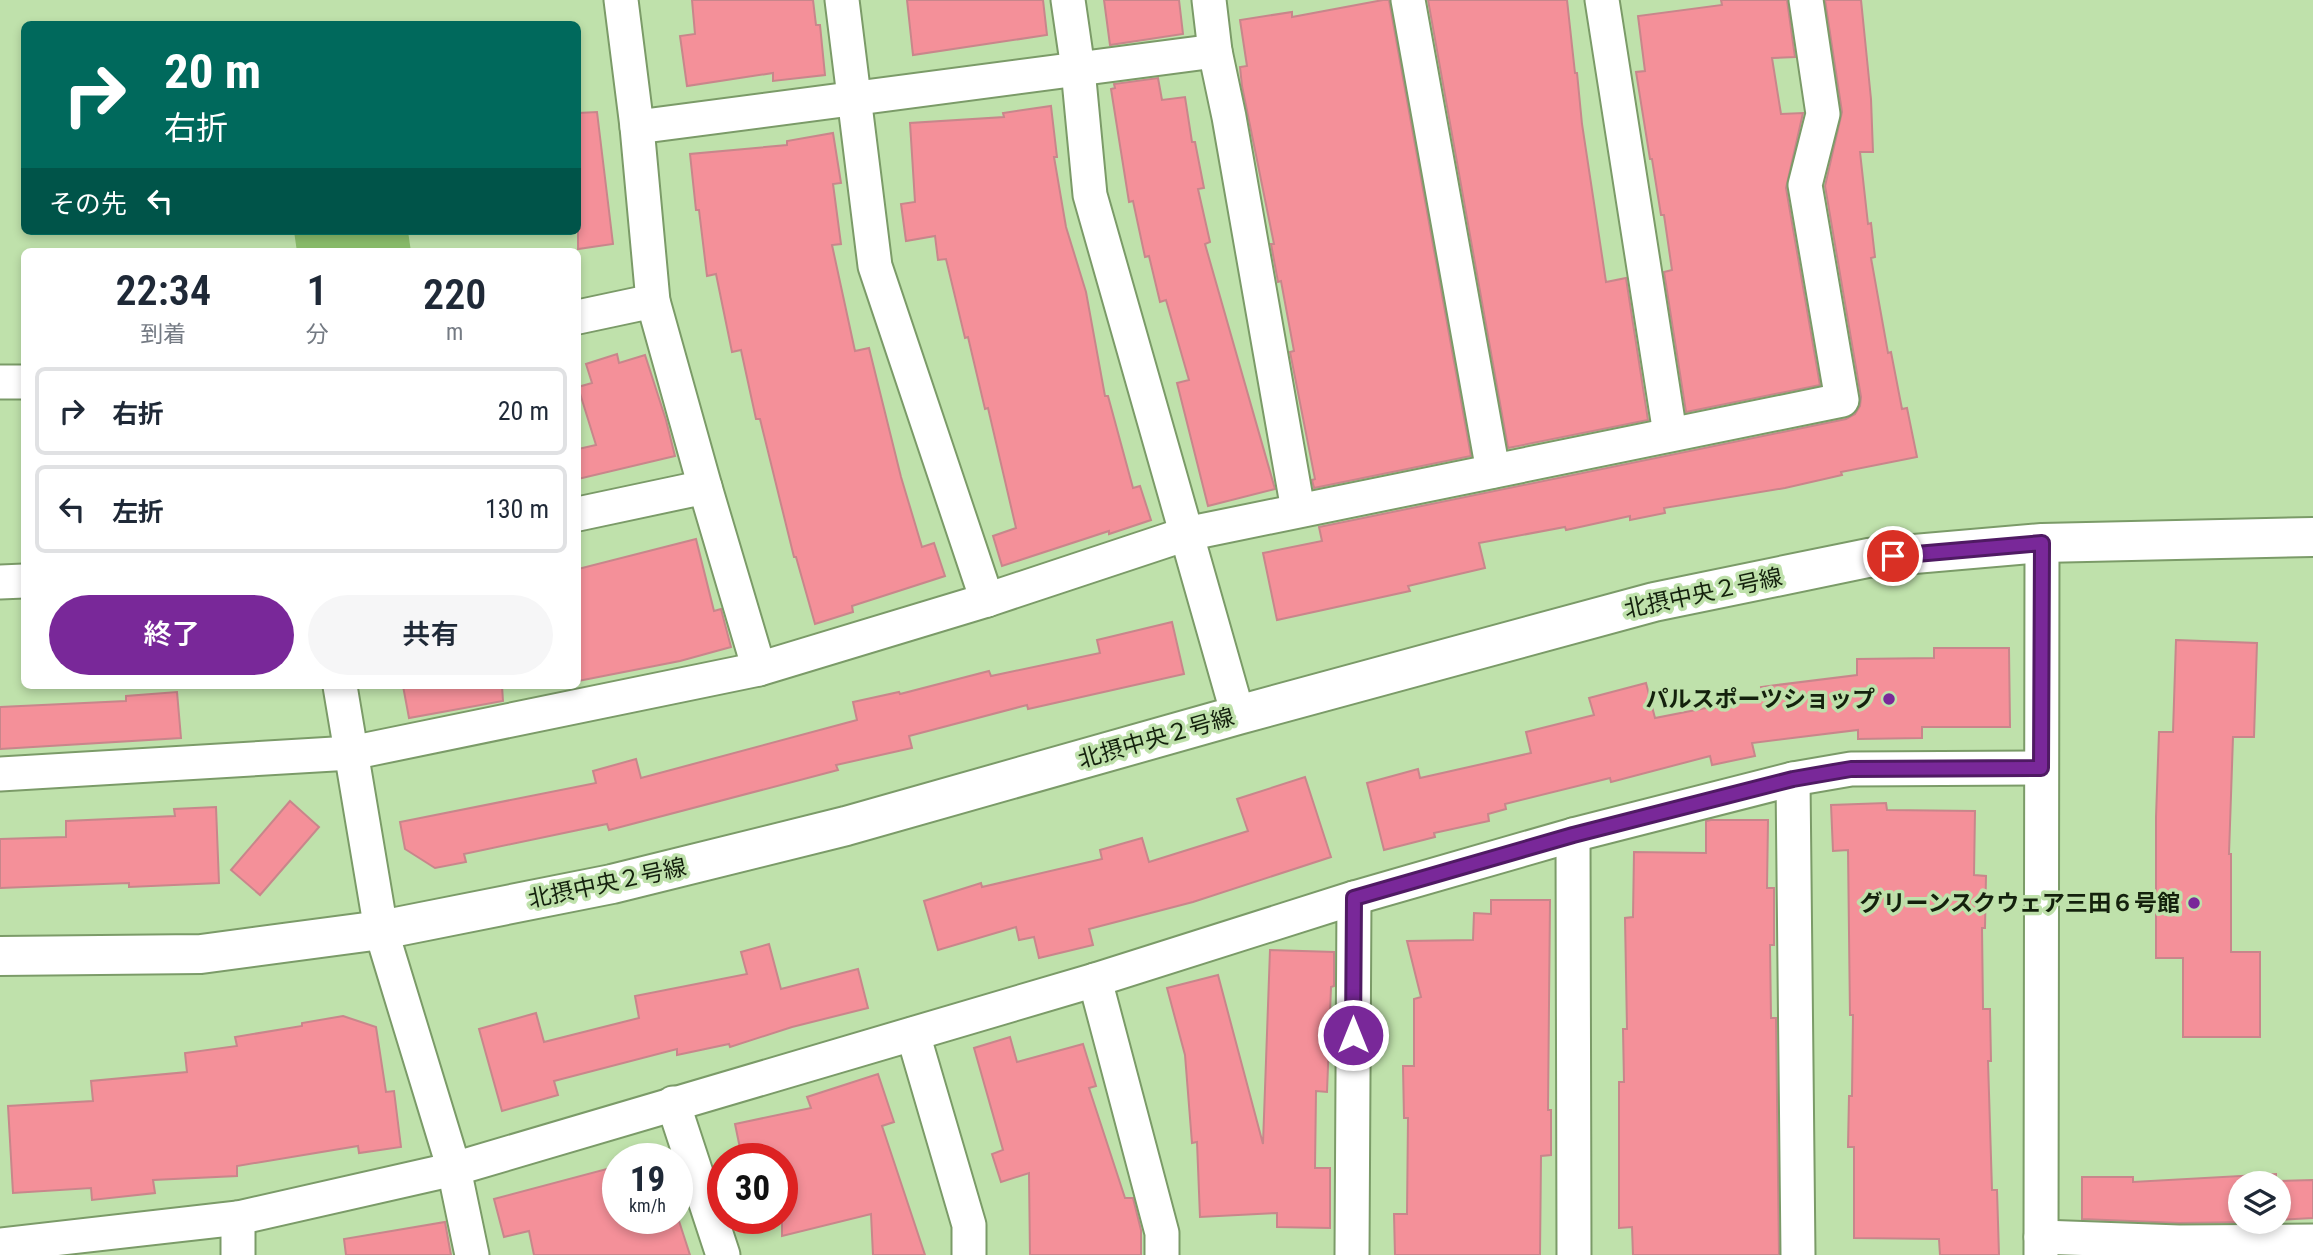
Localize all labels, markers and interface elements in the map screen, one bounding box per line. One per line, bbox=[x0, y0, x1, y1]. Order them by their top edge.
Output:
text: 20 m bbox=[164, 43, 261, 100]
icon: right bbox=[49, 49, 140, 140]
text: 右折 bbox=[164, 109, 228, 147]
icon: left bbox=[141, 182, 179, 220]
text: その先 bbox=[49, 189, 127, 219]
text: 22:34 bbox=[116, 266, 211, 315]
text: 1 bbox=[307, 266, 328, 315]
text: 220 bbox=[423, 270, 486, 319]
text: m bbox=[446, 319, 463, 346]
text: 到着 bbox=[140, 321, 186, 348]
text: 分 bbox=[306, 321, 329, 348]
icon: right bbox=[53, 392, 91, 430]
text: 20 m bbox=[498, 396, 549, 426]
text: 右折 bbox=[112, 399, 164, 429]
icon: left bbox=[53, 490, 91, 528]
text: 130 m bbox=[485, 494, 549, 524]
text: 左折 bbox=[112, 497, 164, 527]
pin bbox=[1863, 526, 1923, 586]
icon: arrive bbox=[1874, 537, 1912, 575]
street label: 北摂中央２号線 bbox=[1622, 564, 1785, 623]
button: 終了 bbox=[49, 595, 294, 675]
button: 共有 bbox=[308, 595, 553, 675]
place label: パルスポーツショップ bbox=[1645, 686, 1875, 713]
marker: パルスポーツショップ bbox=[1881, 691, 1897, 707]
street label: 北摂中央２号線 bbox=[1075, 703, 1237, 774]
street label: 北摂中央２号線 bbox=[526, 854, 689, 913]
place label: グリーンスクウェア三田６号館 bbox=[1860, 890, 2180, 917]
marker: グリーンスクウェア三田６号館 bbox=[2186, 895, 2202, 911]
position arrow bbox=[1316, 998, 1390, 1072]
speed limit sign: 30 bbox=[707, 1143, 798, 1234]
text: 19 bbox=[630, 1159, 665, 1200]
map controls bbox=[2228, 1171, 2291, 1234]
button: layers bbox=[2228, 1171, 2291, 1234]
text: km/h bbox=[629, 1195, 666, 1216]

